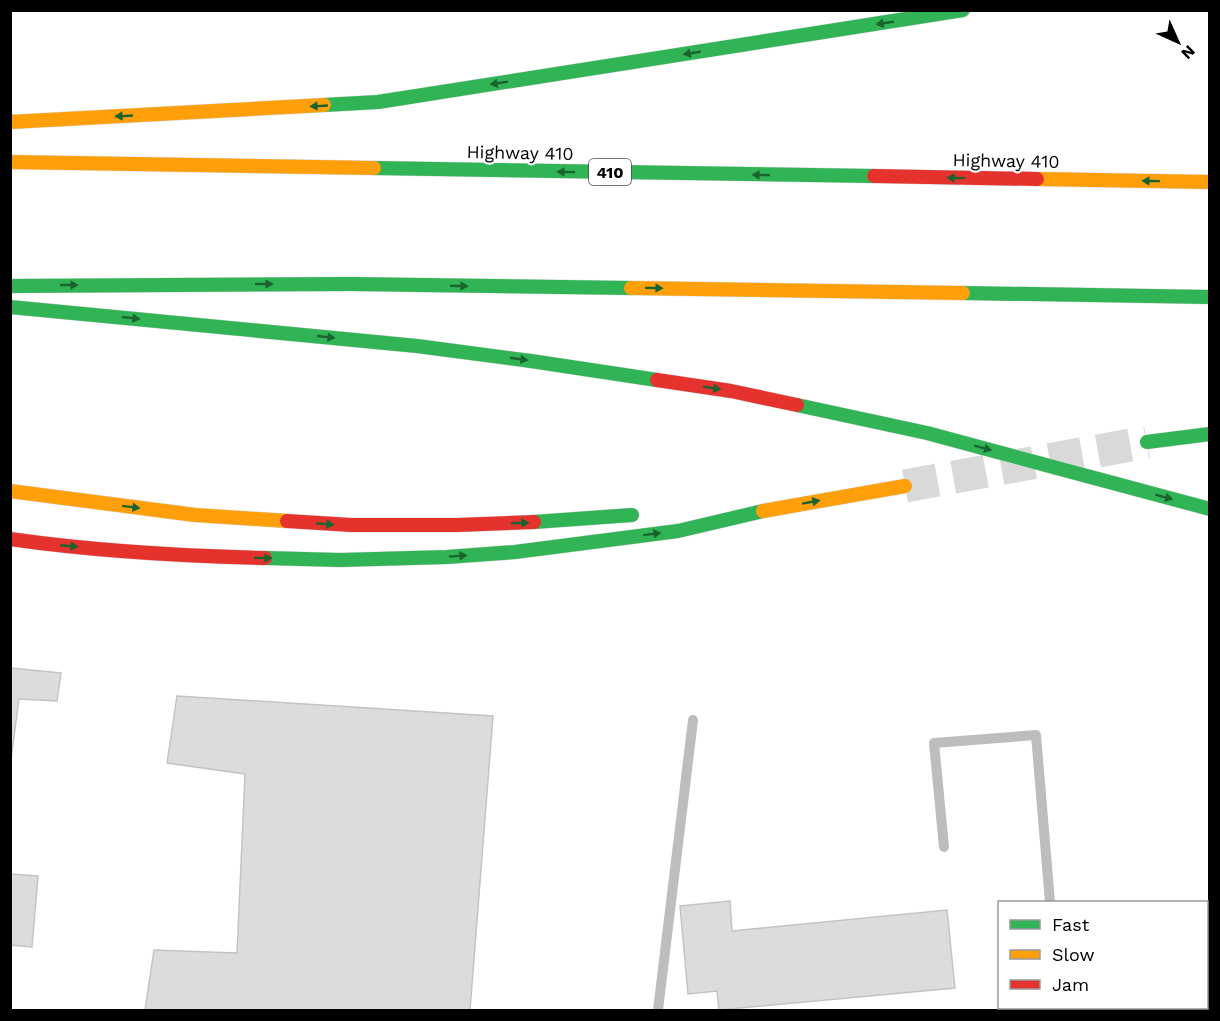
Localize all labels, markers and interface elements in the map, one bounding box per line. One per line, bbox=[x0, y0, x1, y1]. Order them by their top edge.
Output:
north arrow bbox=[1148, 12, 1208, 72]
one-way arrow bbox=[875, 18, 894, 27]
text: N bbox=[1177, 41, 1199, 63]
one-way arrow bbox=[682, 49, 701, 58]
one-way arrow bbox=[490, 79, 509, 88]
one-way arrow bbox=[310, 101, 329, 110]
one-way arrow bbox=[115, 112, 134, 121]
street label: Highway 410 bbox=[466, 141, 574, 164]
street label: Highway 410 bbox=[952, 149, 1060, 172]
road number: 410 bbox=[589, 159, 631, 185]
one-way arrow bbox=[557, 167, 576, 176]
one-way arrow bbox=[752, 170, 771, 180]
one-way arrow bbox=[947, 173, 966, 183]
one-way arrow bbox=[1142, 177, 1161, 186]
one-way arrow bbox=[254, 279, 273, 289]
one-way arrow bbox=[59, 280, 78, 290]
one-way arrow bbox=[449, 281, 468, 290]
one-way arrow bbox=[644, 284, 663, 293]
one-way arrow bbox=[122, 313, 141, 323]
one-way arrow bbox=[316, 332, 335, 342]
one-way arrow bbox=[510, 355, 529, 364]
one-way arrow bbox=[703, 384, 722, 393]
one-way arrow bbox=[974, 444, 992, 453]
one-way arrow bbox=[1155, 492, 1173, 502]
one-way arrow bbox=[802, 497, 821, 506]
one-way arrow bbox=[121, 502, 140, 512]
one-way arrow bbox=[511, 518, 530, 527]
one-way arrow bbox=[316, 519, 335, 528]
one-way arrow bbox=[642, 529, 661, 539]
one-way arrow bbox=[59, 541, 78, 551]
one-way arrow bbox=[449, 552, 468, 561]
one-way arrow bbox=[254, 553, 273, 563]
legend bbox=[998, 901, 1208, 1009]
text: Fast bbox=[1052, 914, 1090, 935]
text: Slow bbox=[1052, 944, 1095, 965]
text: Jam bbox=[1052, 974, 1089, 995]

